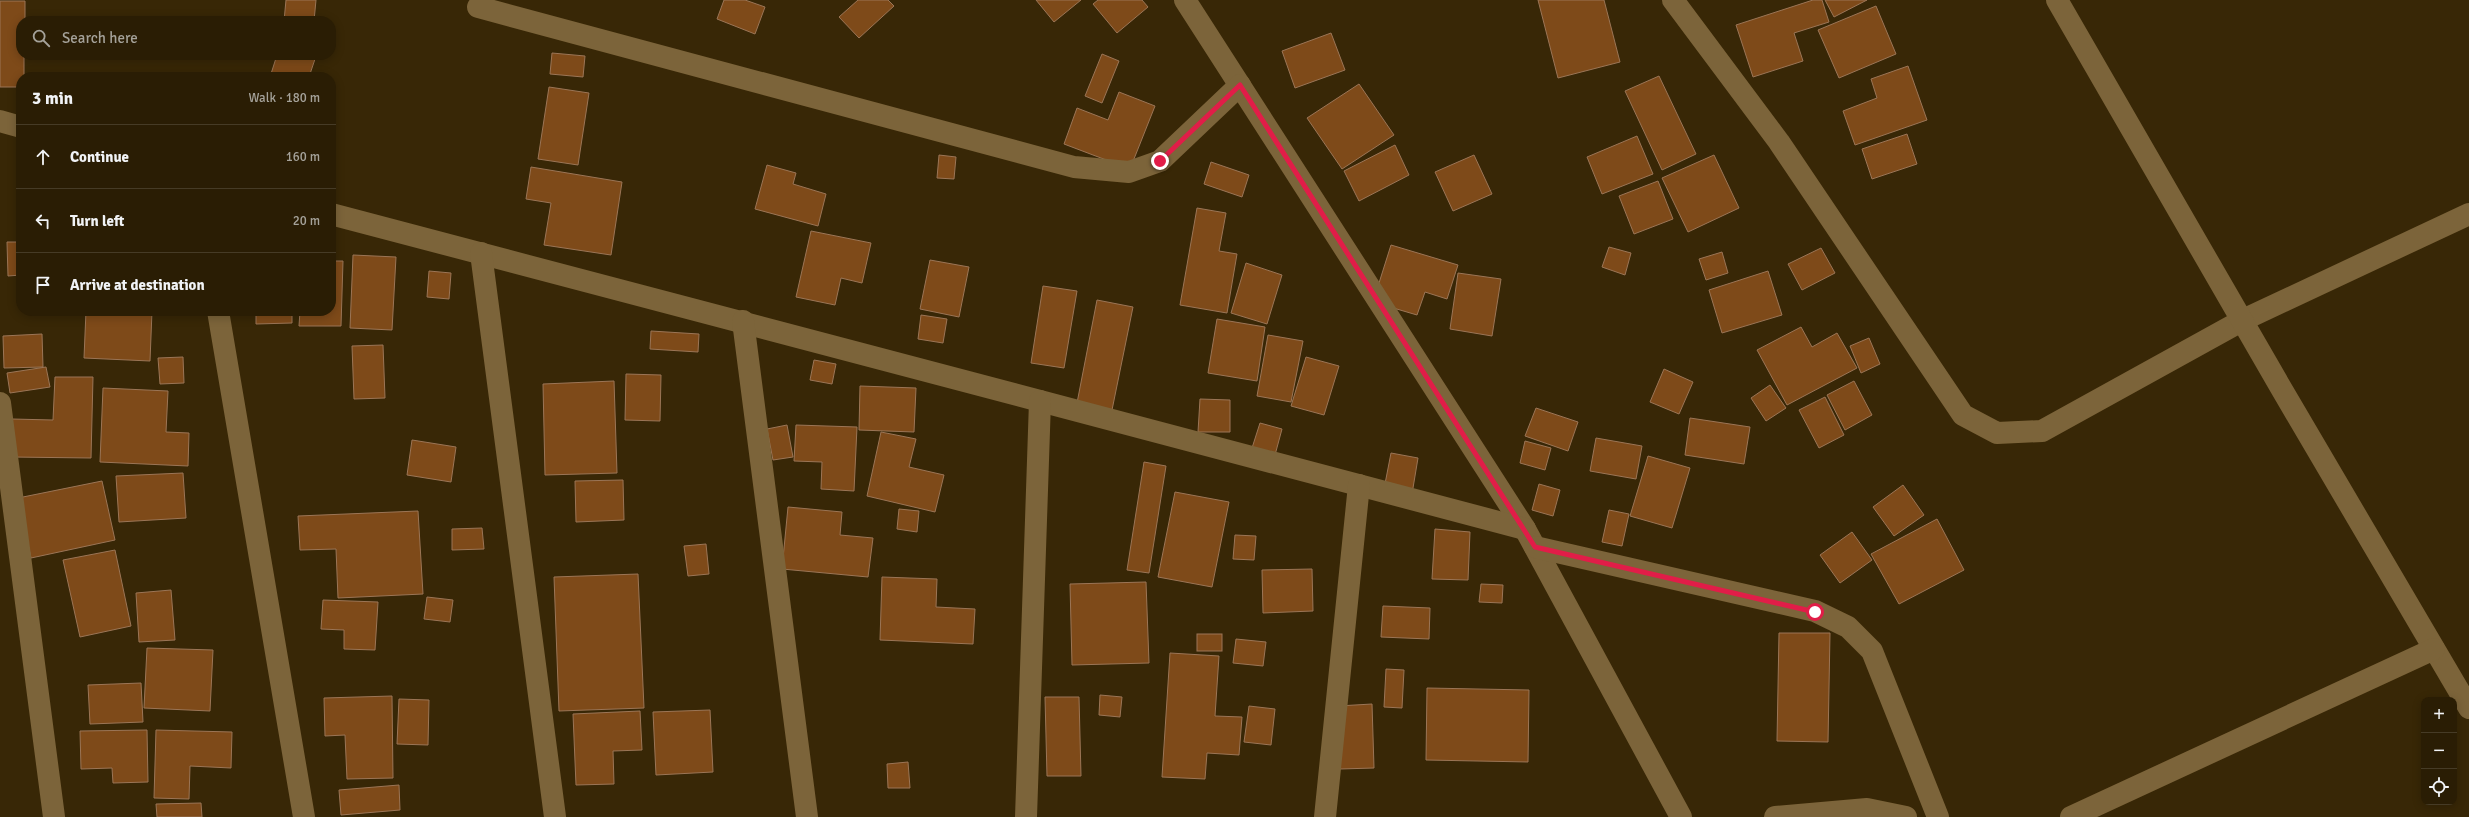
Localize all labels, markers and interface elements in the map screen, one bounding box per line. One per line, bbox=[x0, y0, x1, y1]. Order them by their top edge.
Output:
search box bbox=[16, 16, 336, 60]
icon: search bbox=[30, 27, 52, 49]
text: Search here bbox=[62, 29, 138, 47]
text: 3 min bbox=[32, 88, 73, 109]
text: Walk · 180 m bbox=[249, 90, 320, 106]
icon: ahead bbox=[32, 146, 54, 168]
text: Continue bbox=[70, 148, 129, 166]
text: 160 m bbox=[286, 149, 320, 165]
route end bbox=[1151, 152, 1169, 170]
icon: left bbox=[32, 210, 54, 232]
text: Turn left bbox=[70, 212, 124, 230]
text: 20 m bbox=[293, 213, 320, 229]
icon: arrive bbox=[32, 274, 54, 296]
text: Arrive at destination bbox=[70, 276, 205, 294]
route start bbox=[1806, 603, 1824, 621]
map controls bbox=[2421, 697, 2457, 805]
button: + bbox=[2421, 697, 2457, 733]
button: − bbox=[2421, 733, 2457, 769]
button: locate bbox=[2421, 769, 2457, 805]

